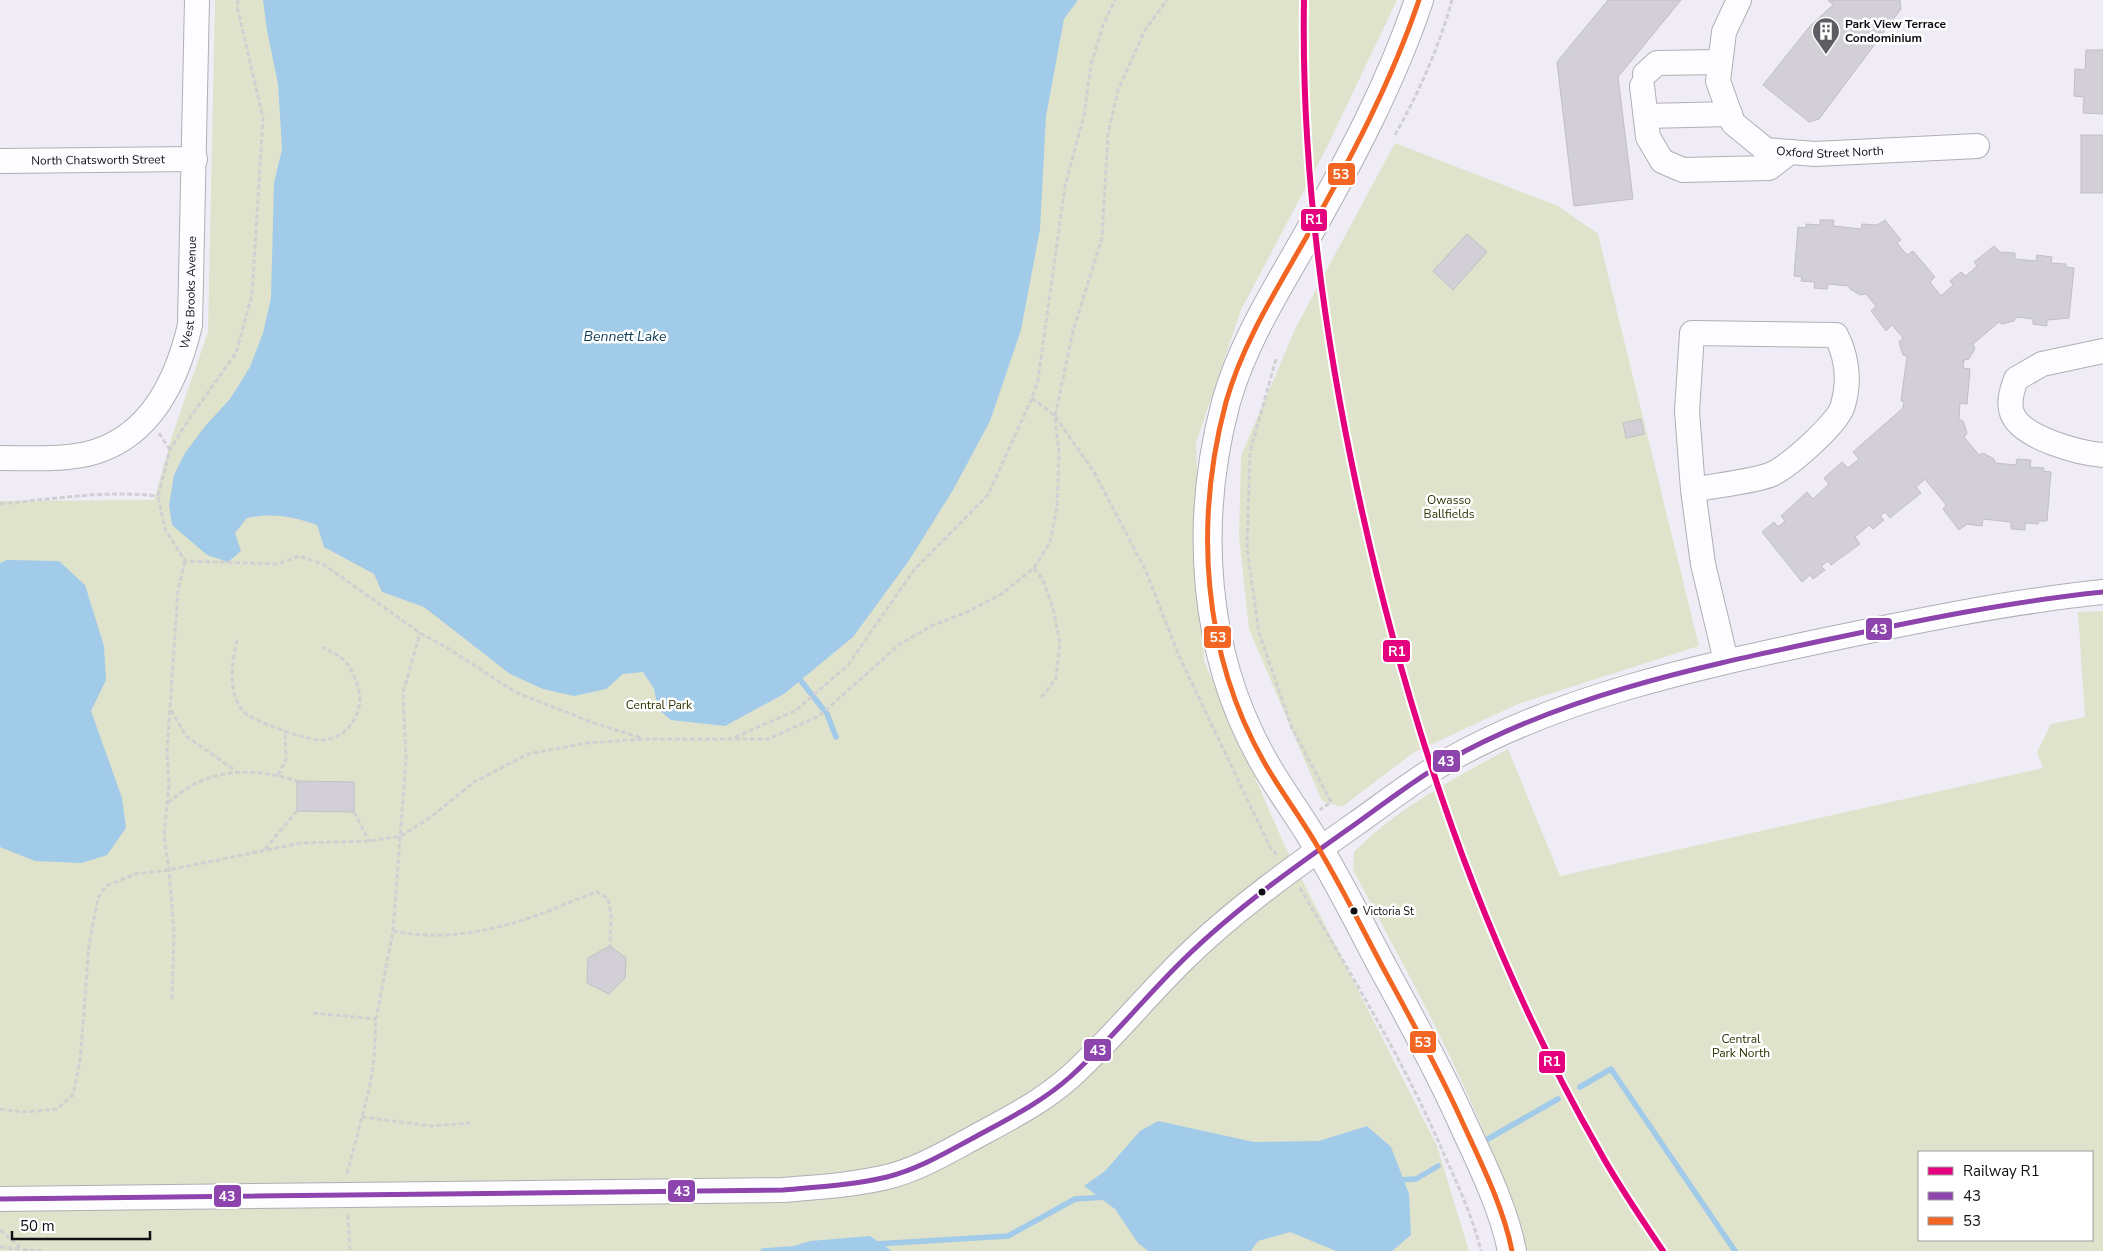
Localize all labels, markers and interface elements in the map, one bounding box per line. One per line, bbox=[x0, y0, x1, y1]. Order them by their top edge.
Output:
building icon: Park View Terrace Condominium bbox=[1811, 16, 1841, 55]
place label: Park View Terrace Condominium bbox=[1845, 16, 1946, 46]
street label: Oxford Street North bbox=[1776, 143, 1884, 162]
street label: North Chatsworth Street bbox=[31, 151, 166, 169]
line badge: 53 bbox=[1327, 162, 1356, 186]
text: 53 bbox=[1333, 165, 1349, 184]
line badge: R1 bbox=[1300, 208, 1328, 232]
text: R1 bbox=[1305, 210, 1323, 229]
street label: West Brooks Avenue bbox=[176, 236, 200, 351]
water label: Bennett Lake bbox=[584, 327, 667, 346]
park label: Owasso Ballfields bbox=[1424, 492, 1475, 522]
line badge: 43 bbox=[1865, 617, 1893, 641]
text: 43 bbox=[1871, 620, 1887, 639]
line badge: 53 bbox=[1203, 625, 1232, 649]
text: 53 bbox=[1210, 628, 1226, 647]
line badge: R1 bbox=[1382, 639, 1411, 663]
text: R1 bbox=[1388, 642, 1406, 661]
park label: Central Park bbox=[626, 697, 693, 713]
line badge: 43 bbox=[1432, 749, 1461, 773]
text: 43 bbox=[1438, 752, 1454, 771]
unlabelled marker bbox=[1257, 887, 1267, 897]
place label: Victoria St bbox=[1362, 904, 1414, 919]
marker: Victoria St bbox=[1349, 906, 1359, 916]
line badge: 53 bbox=[1409, 1030, 1437, 1054]
park label: Central Park North bbox=[1712, 1031, 1770, 1061]
text: 53 bbox=[1415, 1033, 1431, 1052]
line badge: 43 bbox=[1083, 1038, 1112, 1062]
text: 43 bbox=[1090, 1041, 1106, 1060]
line badge: R1 bbox=[1538, 1050, 1566, 1074]
text: R1 bbox=[1543, 1052, 1561, 1071]
legend bbox=[1918, 1151, 2093, 1241]
text: Railway R1 bbox=[1963, 1161, 2040, 1181]
line badge: 43 bbox=[667, 1179, 696, 1203]
text: 43 bbox=[674, 1182, 690, 1201]
line badge: 43 bbox=[213, 1184, 242, 1208]
text: 43 bbox=[1963, 1186, 1981, 1206]
text: 43 bbox=[219, 1187, 235, 1206]
scale bar bbox=[12, 1208, 150, 1240]
text: 53 bbox=[1963, 1211, 1981, 1231]
text: 50 m bbox=[20, 1216, 55, 1236]

